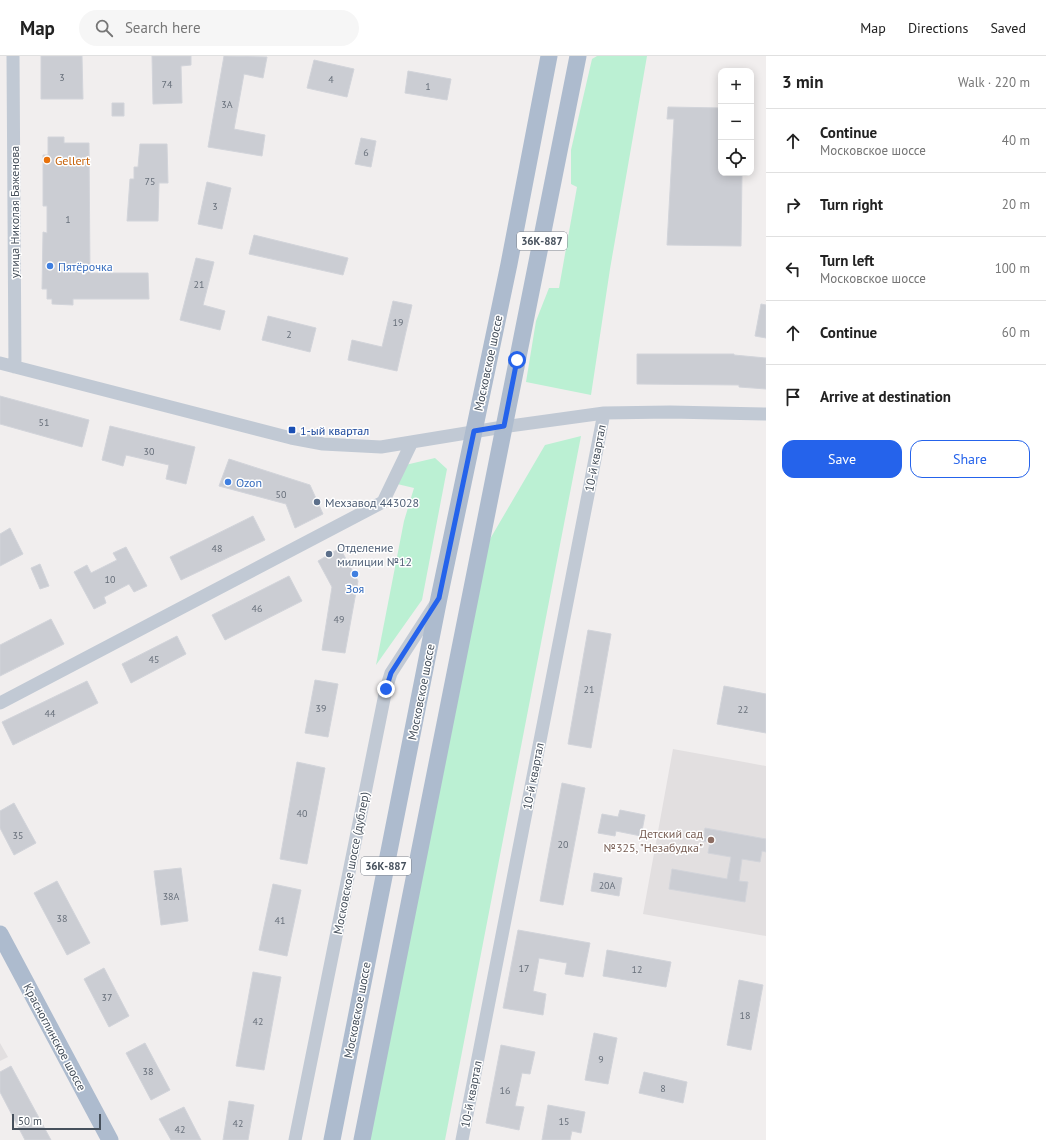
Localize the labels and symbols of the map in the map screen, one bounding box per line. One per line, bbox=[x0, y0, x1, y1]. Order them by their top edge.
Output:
house number: 3 bbox=[59, 71, 65, 84]
house number: 4 bbox=[328, 73, 334, 86]
house number: 74 bbox=[162, 78, 173, 91]
house number: 1 bbox=[425, 80, 431, 93]
house number: 3А bbox=[221, 98, 233, 111]
street label: улица Николая Баженова bbox=[7, 146, 22, 278]
house number: 6 bbox=[363, 146, 369, 159]
place label: Gellert bbox=[55, 153, 90, 168]
marker: Gellert bbox=[42, 155, 52, 165]
house number: 75 bbox=[145, 175, 155, 188]
house number: 3 bbox=[212, 200, 218, 213]
house number: 1 bbox=[65, 213, 71, 226]
road number: 36К-887 bbox=[517, 232, 567, 250]
place label: Пятёрочка bbox=[58, 259, 113, 274]
marker: Пятёрочка bbox=[45, 261, 55, 271]
house number: 21 bbox=[194, 278, 204, 291]
street label: Московское шоссе bbox=[471, 314, 505, 412]
house number: 19 bbox=[393, 316, 403, 329]
house number: 2 bbox=[286, 328, 292, 341]
route start bbox=[508, 351, 526, 369]
house number: 51 bbox=[39, 416, 49, 429]
place label: 1-ый квартал bbox=[300, 423, 369, 438]
street label: 10-й квартал bbox=[581, 423, 609, 493]
marker: 1-ый квартал bbox=[287, 425, 297, 435]
house number: 30 bbox=[144, 445, 155, 458]
place label: Ozon bbox=[236, 475, 262, 490]
marker: Ozon bbox=[223, 477, 233, 487]
house number: 50 bbox=[276, 488, 287, 501]
place label: Мехзавод 443028 bbox=[325, 495, 419, 510]
marker: Мехзавод 443028 bbox=[312, 497, 322, 507]
place label: Отделение милиции №12 bbox=[337, 540, 412, 569]
house number: 48 bbox=[212, 542, 222, 555]
marker: Отделение милиции №12 bbox=[324, 549, 334, 559]
marker: Зоя bbox=[350, 569, 360, 579]
house number: 10 bbox=[105, 573, 116, 586]
place label: Зоя bbox=[346, 581, 364, 596]
house number: 46 bbox=[252, 602, 262, 615]
house number: 49 bbox=[334, 613, 344, 626]
street label: Московское шоссе bbox=[404, 643, 438, 741]
house number: 45 bbox=[149, 653, 159, 666]
route end bbox=[377, 680, 395, 698]
house number: 21 bbox=[584, 683, 594, 696]
house number: 39 bbox=[316, 702, 326, 715]
house number: 22 bbox=[738, 703, 748, 716]
house number: 44 bbox=[45, 707, 56, 720]
street label: 10-й квартал bbox=[519, 741, 547, 811]
street label: Московское шоссе (дублер) bbox=[330, 791, 372, 935]
house number: 40 bbox=[297, 807, 308, 820]
place label: Детский сад №325, "Незабудка" bbox=[604, 826, 704, 855]
house number: 35 bbox=[13, 829, 23, 842]
marker: Детский сад №325, "Незабудка" bbox=[706, 835, 716, 845]
house number: 20 bbox=[558, 838, 569, 851]
road number: 36К-887 bbox=[361, 857, 411, 875]
house number: 20А bbox=[599, 879, 616, 892]
house number: 38А bbox=[163, 890, 180, 903]
house number: 38 bbox=[57, 912, 67, 925]
house number: 41 bbox=[275, 914, 285, 927]
street label: Московское шоссе bbox=[340, 961, 374, 1059]
house number: 17 bbox=[519, 962, 529, 975]
house number: 12 bbox=[632, 963, 642, 976]
street label: Красноглинское шоссе bbox=[20, 981, 90, 1093]
house number: 37 bbox=[102, 991, 112, 1004]
house number: 18 bbox=[740, 1009, 750, 1022]
house number: 42 bbox=[253, 1015, 263, 1028]
house number: 9 bbox=[598, 1053, 604, 1066]
street label: 10-й квартал bbox=[457, 1059, 485, 1129]
house number: 38 bbox=[143, 1065, 153, 1078]
house number: 8 bbox=[660, 1082, 666, 1095]
house number: 16 bbox=[500, 1084, 510, 1097]
scale bar bbox=[12, 1112, 101, 1131]
house number: 15 bbox=[559, 1115, 569, 1128]
house number: 42 bbox=[233, 1117, 243, 1130]
house number: 42 bbox=[175, 1123, 185, 1136]

